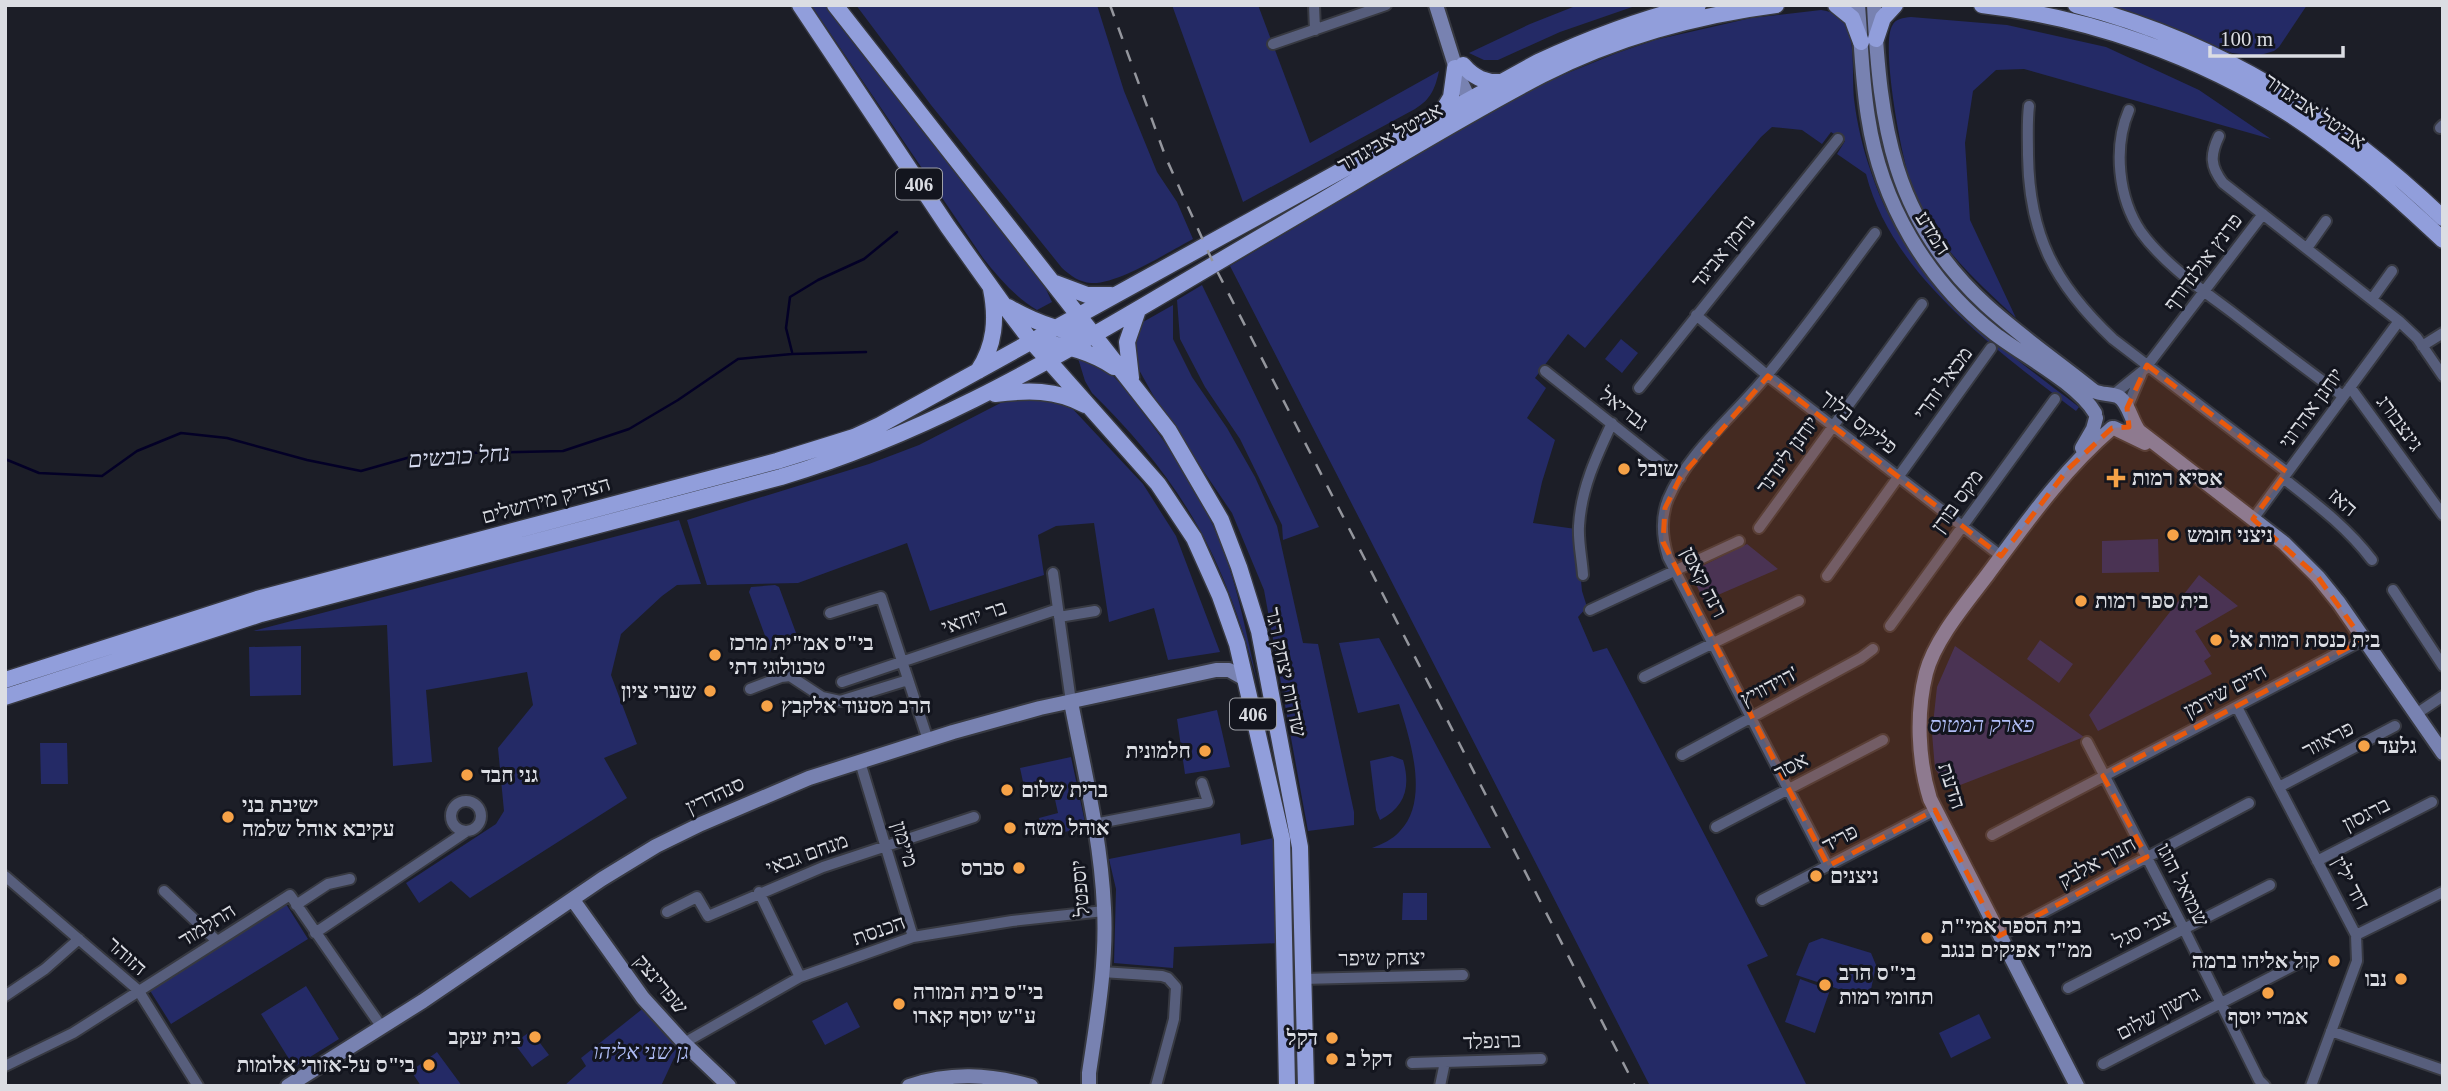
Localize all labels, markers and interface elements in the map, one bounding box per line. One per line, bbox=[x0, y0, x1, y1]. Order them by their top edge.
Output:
scale bar bbox=[2210, 14, 2343, 58]
text: 100 m bbox=[2220, 27, 2273, 51]
street label: אביטל אביגדור bbox=[2260, 68, 2370, 154]
street label: אביטל אביגדור bbox=[1333, 97, 1447, 177]
road number: 406 bbox=[896, 168, 942, 200]
street label: המדע bbox=[1910, 207, 1956, 259]
street label: נחמן אביגד bbox=[1686, 209, 1760, 293]
street label: פרנץ אולנדורף bbox=[2159, 209, 2247, 315]
street label: מכאל זהרי bbox=[1909, 342, 1977, 424]
street label: יוחנן אהרוני bbox=[2274, 363, 2348, 453]
street label: גבריאל bbox=[1594, 382, 1653, 436]
street label: פליקס בלוך bbox=[1816, 385, 1902, 459]
street label: גינצבורג bbox=[2372, 390, 2428, 456]
street label: יוחנן לינדנר bbox=[1751, 411, 1823, 499]
water label: נחל כובשים bbox=[407, 440, 511, 473]
place label: שובל bbox=[1637, 457, 1678, 481]
marker: שובל bbox=[1616, 461, 1632, 477]
street label: מקס בורן bbox=[1926, 465, 1988, 537]
place label: אסיא רמות bbox=[2132, 466, 2223, 490]
marker: אסיא רמות bbox=[2106, 468, 2126, 488]
street label: הצדיק מירושלים bbox=[479, 471, 613, 529]
street label: האז bbox=[2324, 483, 2362, 521]
place label: ניצני חומש bbox=[2187, 523, 2273, 547]
marker: ניצני חומש bbox=[2165, 527, 2181, 543]
street label: רנה קאסן bbox=[1676, 543, 1732, 621]
place label: בית ספר רמות bbox=[2095, 589, 2209, 613]
marker: בית ספר רמות bbox=[2073, 593, 2089, 609]
street label: בר יוחאי bbox=[938, 595, 1010, 639]
street label: שדרות יצחק רגר bbox=[1261, 605, 1311, 739]
place label: בית כנסת רמות אל bbox=[2229, 628, 2380, 652]
place label: בי"ס אמ"ית מרכז טכנולוגי דתי bbox=[729, 631, 874, 679]
marker: בית כנסת רמות אל bbox=[2208, 632, 2224, 648]
marker: בי"ס אמ"ית מרכז טכנולוגי דתי bbox=[707, 647, 723, 663]
street label: חיים שירמן bbox=[2180, 659, 2270, 723]
street label: דוידוויץ' bbox=[1736, 661, 1802, 711]
place label: שערי ציון bbox=[621, 679, 696, 703]
marker: שערי ציון bbox=[702, 683, 718, 699]
place label: הרב מסעוד אלקבץ bbox=[781, 694, 931, 718]
marker: הרב מסעוד אלקבץ bbox=[759, 698, 775, 714]
road number: 406 bbox=[1230, 698, 1276, 730]
park label: פארק המטוס bbox=[1929, 713, 2035, 737]
street label: פראוור bbox=[2298, 715, 2358, 763]
place label: גלעד bbox=[2378, 734, 2417, 758]
marker: גלעד bbox=[2356, 738, 2372, 754]
place label: חלמונית bbox=[1126, 739, 1191, 763]
marker: חלמונית bbox=[1197, 743, 1213, 759]
street label: אסר bbox=[1770, 747, 1812, 785]
street label: הדעת bbox=[1933, 760, 1971, 812]
place label: גני חבד bbox=[481, 763, 538, 787]
marker: גני חבד bbox=[459, 767, 475, 783]
street label: סנהדרין bbox=[682, 771, 748, 819]
place label: ברית שלום bbox=[1021, 778, 1108, 802]
marker: ברית שלום bbox=[999, 782, 1015, 798]
street label: ברגסון bbox=[2338, 792, 2394, 836]
place label: ישיבת בני עקיבא אוהל שלמה bbox=[242, 793, 395, 841]
marker: ישיבת בני עקיבא אוהל שלמה bbox=[220, 809, 236, 825]
place label: אוהל משה bbox=[1024, 816, 1109, 840]
street label: מיימון bbox=[887, 818, 923, 870]
street label: פריד bbox=[1818, 819, 1862, 857]
marker: אוהל משה bbox=[1002, 820, 1018, 836]
street label: מנחם גבאי bbox=[763, 828, 851, 880]
street label: חנוך אלבק bbox=[2054, 832, 2140, 892]
street label: שמואל הוגו bbox=[2152, 839, 2214, 931]
street label: דוד ילין bbox=[2327, 852, 2375, 914]
place label: סברס bbox=[961, 856, 1005, 880]
street label: יוספטל bbox=[1066, 859, 1094, 918]
marker: סברס bbox=[1011, 860, 1027, 876]
place label: ניצנים bbox=[1830, 864, 1879, 888]
marker: ניצנים bbox=[1808, 868, 1824, 884]
street label: התלמוד bbox=[174, 898, 240, 952]
street label: צבי סגל bbox=[2109, 905, 2174, 954]
street label: הכנסת bbox=[850, 910, 908, 950]
place label: בית הספר אמי"ת ממ"ד אפיקים בנגב bbox=[1941, 914, 2092, 962]
marker: בית הספר אמי"ת ממ"ד אפיקים בנגב bbox=[1919, 930, 1935, 946]
street label: הזוהר bbox=[102, 932, 152, 980]
street label: יצחק שיפר bbox=[1338, 945, 1426, 971]
street label: שפרינצק bbox=[629, 949, 693, 1019]
place label: קול אליהו ברמה bbox=[2192, 949, 2320, 973]
marker: קול אליהו ברמה bbox=[2326, 953, 2342, 969]
place label: בי"ס הרב תחומי רמות bbox=[1839, 961, 1934, 1009]
place label: נבו bbox=[2365, 967, 2387, 991]
marker: נבו bbox=[2393, 971, 2409, 987]
marker: בי"ס הרב תחומי רמות bbox=[1817, 977, 1833, 993]
place label: בי"ס בית המורה ע"ש יוסף קארו bbox=[913, 980, 1043, 1028]
street label: גרשון שלום bbox=[2112, 981, 2204, 1045]
marker: אמרי יוסף bbox=[2260, 985, 2276, 1001]
marker: בי"ס בית המורה ע"ש יוסף קארו bbox=[891, 996, 907, 1012]
place label: אמרי יוסף bbox=[2228, 1005, 2308, 1029]
place label: בית יעקב bbox=[449, 1025, 521, 1049]
place label: דקל bbox=[1286, 1026, 1318, 1050]
street label: ברנפלד bbox=[1462, 1028, 1522, 1054]
marker: בית יעקב bbox=[527, 1029, 543, 1045]
marker: דקל bbox=[1324, 1030, 1340, 1046]
park label: גן שני אליהו bbox=[593, 1040, 689, 1064]
place label: דקל ב bbox=[1346, 1047, 1393, 1071]
marker: דקל ב bbox=[1324, 1051, 1340, 1067]
place label: בי"ס על-אזורי אלומות bbox=[237, 1053, 415, 1077]
marker: בי"ס על-אזורי אלומות bbox=[421, 1057, 437, 1073]

